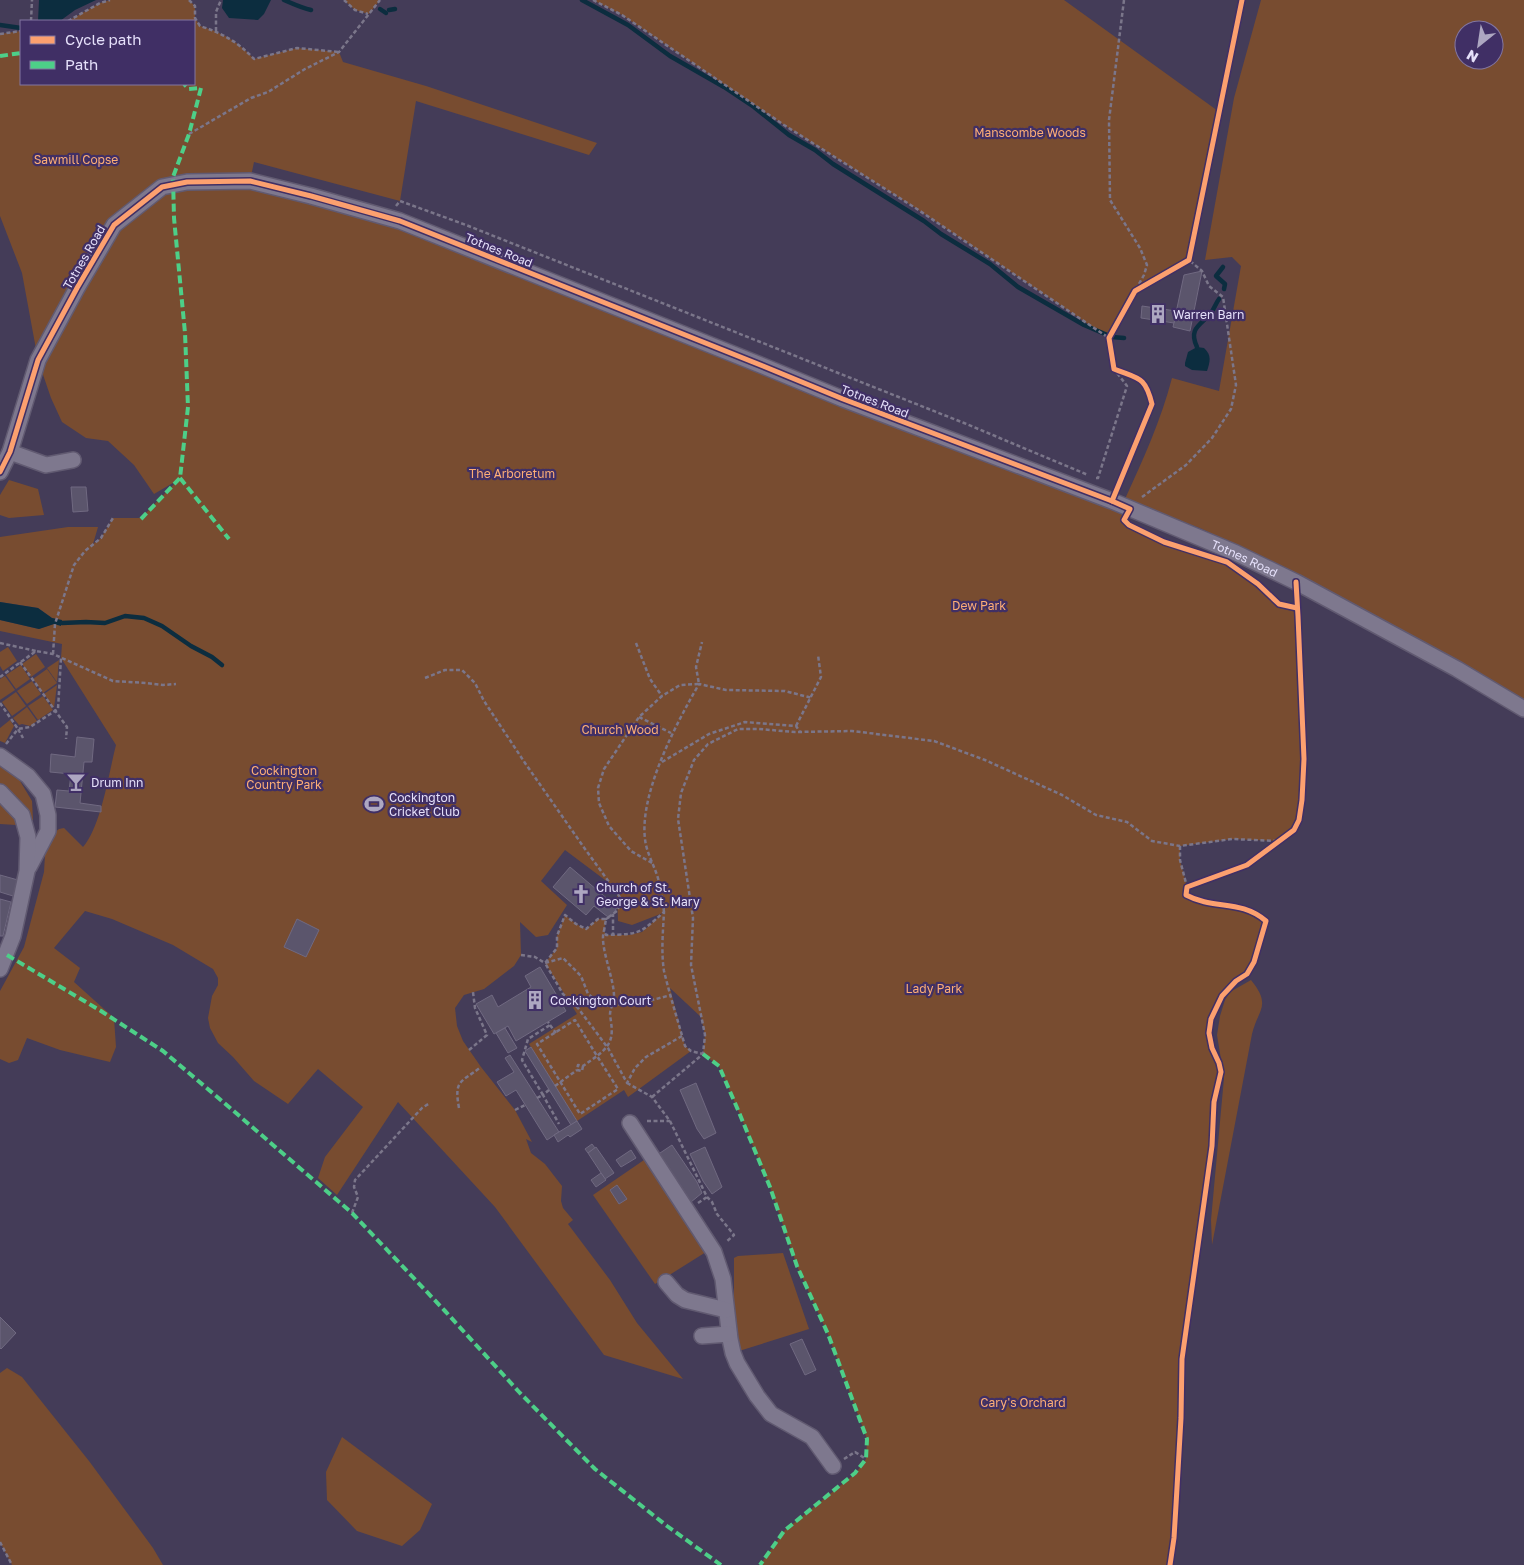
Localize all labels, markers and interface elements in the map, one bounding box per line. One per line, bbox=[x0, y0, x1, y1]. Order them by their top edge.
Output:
legend bbox=[20, 20, 195, 85]
north arrow bbox=[1454, 20, 1504, 70]
text: Cycle path bbox=[65, 30, 141, 48]
text: N bbox=[1463, 47, 1481, 67]
text: Path bbox=[65, 55, 98, 73]
park label: Manscombe Woods bbox=[974, 125, 1086, 140]
park label: Sawmill Copse bbox=[34, 152, 118, 167]
street label: Totnes Road bbox=[60, 222, 108, 292]
street label: Totnes Road bbox=[463, 230, 535, 270]
building icon: Warren Barn bbox=[1147, 303, 1169, 325]
place label: Warren Barn bbox=[1173, 307, 1244, 322]
street label: Totnes Road bbox=[839, 381, 911, 421]
park label: The Arboretum bbox=[469, 466, 555, 481]
street label: Totnes Road bbox=[1209, 536, 1280, 580]
park label: Dew Park bbox=[952, 598, 1006, 613]
park label: Church Wood bbox=[581, 722, 659, 737]
park label: Cockington Country Park bbox=[246, 763, 322, 792]
bar icon: Drum Inn bbox=[65, 771, 87, 793]
place label: Drum Inn bbox=[91, 775, 144, 790]
place label: Cockington Cricket Club bbox=[389, 790, 460, 819]
sports icon: Cockington Cricket Club bbox=[363, 793, 385, 815]
place label: Church of St. George & St. Mary bbox=[596, 880, 700, 909]
church icon: Church of St. George & St. Mary bbox=[570, 883, 592, 905]
park label: Lady Park bbox=[906, 981, 963, 996]
building icon: Cockington Court bbox=[524, 989, 546, 1011]
place label: Cockington Court bbox=[550, 993, 652, 1008]
park label: Cary's Orchard bbox=[980, 1395, 1066, 1410]

